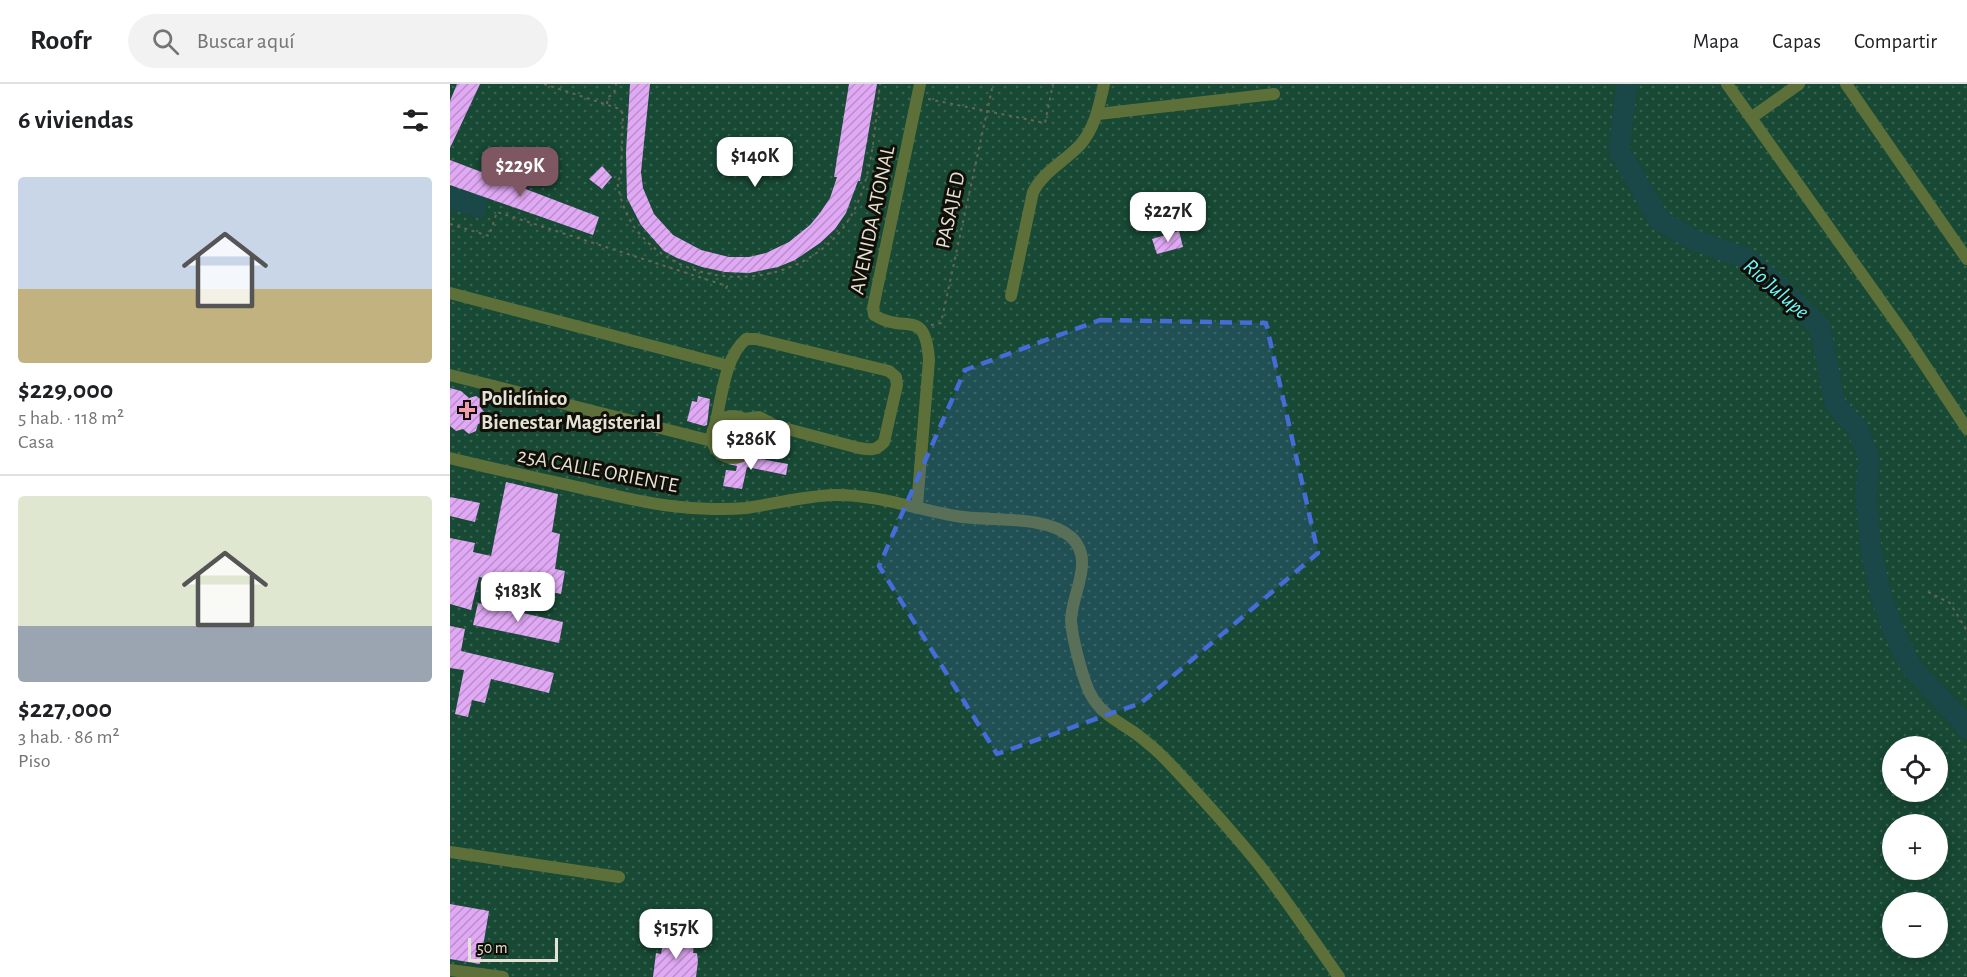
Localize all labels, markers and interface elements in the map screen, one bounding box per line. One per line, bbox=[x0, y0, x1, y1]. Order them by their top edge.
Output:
search box bbox=[128, 14, 548, 68]
icon: search bbox=[149, 25, 182, 58]
text: Roofr bbox=[30, 27, 92, 55]
text: Buscar aquí bbox=[197, 30, 295, 52]
text: Mapa bbox=[1693, 31, 1739, 52]
text: Capas bbox=[1772, 31, 1821, 52]
text: Compartir bbox=[1854, 31, 1937, 52]
icon: filters bbox=[399, 104, 432, 137]
text: 6 viviendas bbox=[18, 107, 133, 133]
pin: $140K bbox=[713, 137, 797, 188]
street label: AVENIDA ATONAL bbox=[846, 144, 899, 296]
text: $140K bbox=[731, 146, 779, 166]
pin: $229K bbox=[478, 147, 562, 198]
text: $229K bbox=[495, 156, 545, 176]
street label: PASAJE D bbox=[932, 170, 969, 250]
pin: $227K bbox=[1126, 192, 1210, 243]
text: $227K bbox=[1144, 201, 1192, 221]
icon: home bbox=[171, 216, 279, 324]
water label: Río Julupe bbox=[1739, 254, 1813, 324]
text: $229,000 bbox=[18, 377, 113, 403]
place label: Policlínico Bienestar Magisterial bbox=[481, 388, 661, 433]
marker: Policlínico Bienestar Magisterial bbox=[458, 401, 476, 419]
text: 5 hab. · 118 m² bbox=[18, 408, 124, 428]
pin: $286K bbox=[709, 420, 793, 471]
text: $286K bbox=[726, 429, 776, 449]
text: Casa bbox=[18, 432, 54, 452]
street label: 25A CALLE ORIENTE bbox=[516, 445, 680, 496]
icon: home bbox=[171, 535, 279, 643]
pin: $183K bbox=[476, 572, 560, 623]
text: $183K bbox=[495, 581, 541, 601]
text: $227,000 bbox=[18, 696, 112, 722]
text: 3 hab. · 86 m² bbox=[18, 727, 119, 747]
map controls bbox=[1882, 736, 1948, 958]
button: locate bbox=[1882, 736, 1948, 802]
text: Piso bbox=[18, 751, 50, 771]
button: + bbox=[1882, 814, 1948, 880]
button: − bbox=[1882, 892, 1948, 958]
pin: $157K bbox=[634, 909, 718, 960]
text: $157K bbox=[653, 918, 699, 938]
scale bar bbox=[468, 935, 558, 962]
text: 50 m bbox=[477, 940, 508, 956]

